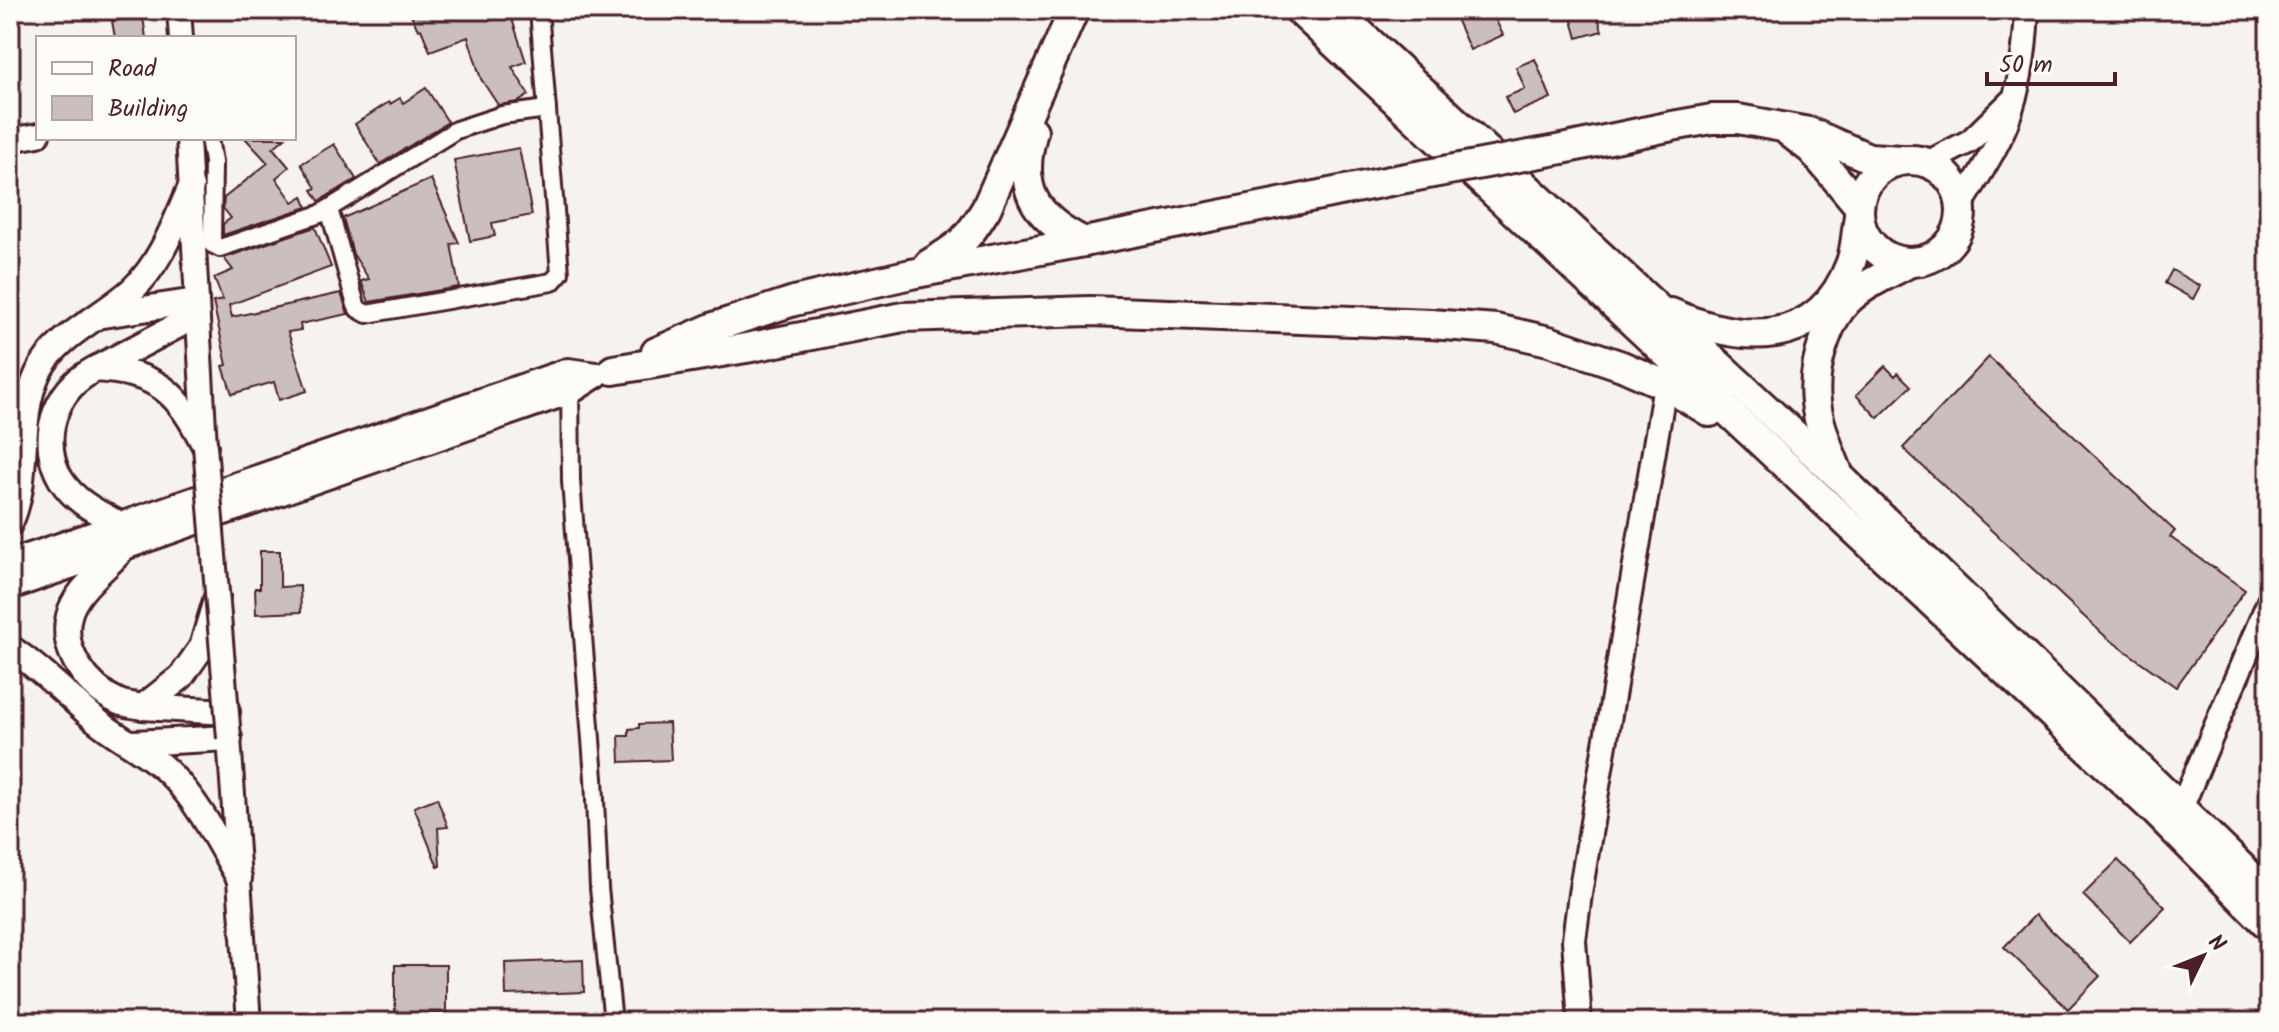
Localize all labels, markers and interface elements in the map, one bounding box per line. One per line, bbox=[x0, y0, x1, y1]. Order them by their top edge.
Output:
legend bbox=[36, 36, 296, 140]
scale bar bbox=[1987, 36, 2115, 86]
text: 50 m bbox=[1999, 46, 2053, 85]
text: Road bbox=[108, 50, 157, 89]
text: Building bbox=[108, 90, 188, 129]
north arrow bbox=[2163, 916, 2243, 996]
text: N bbox=[2198, 927, 2233, 961]

